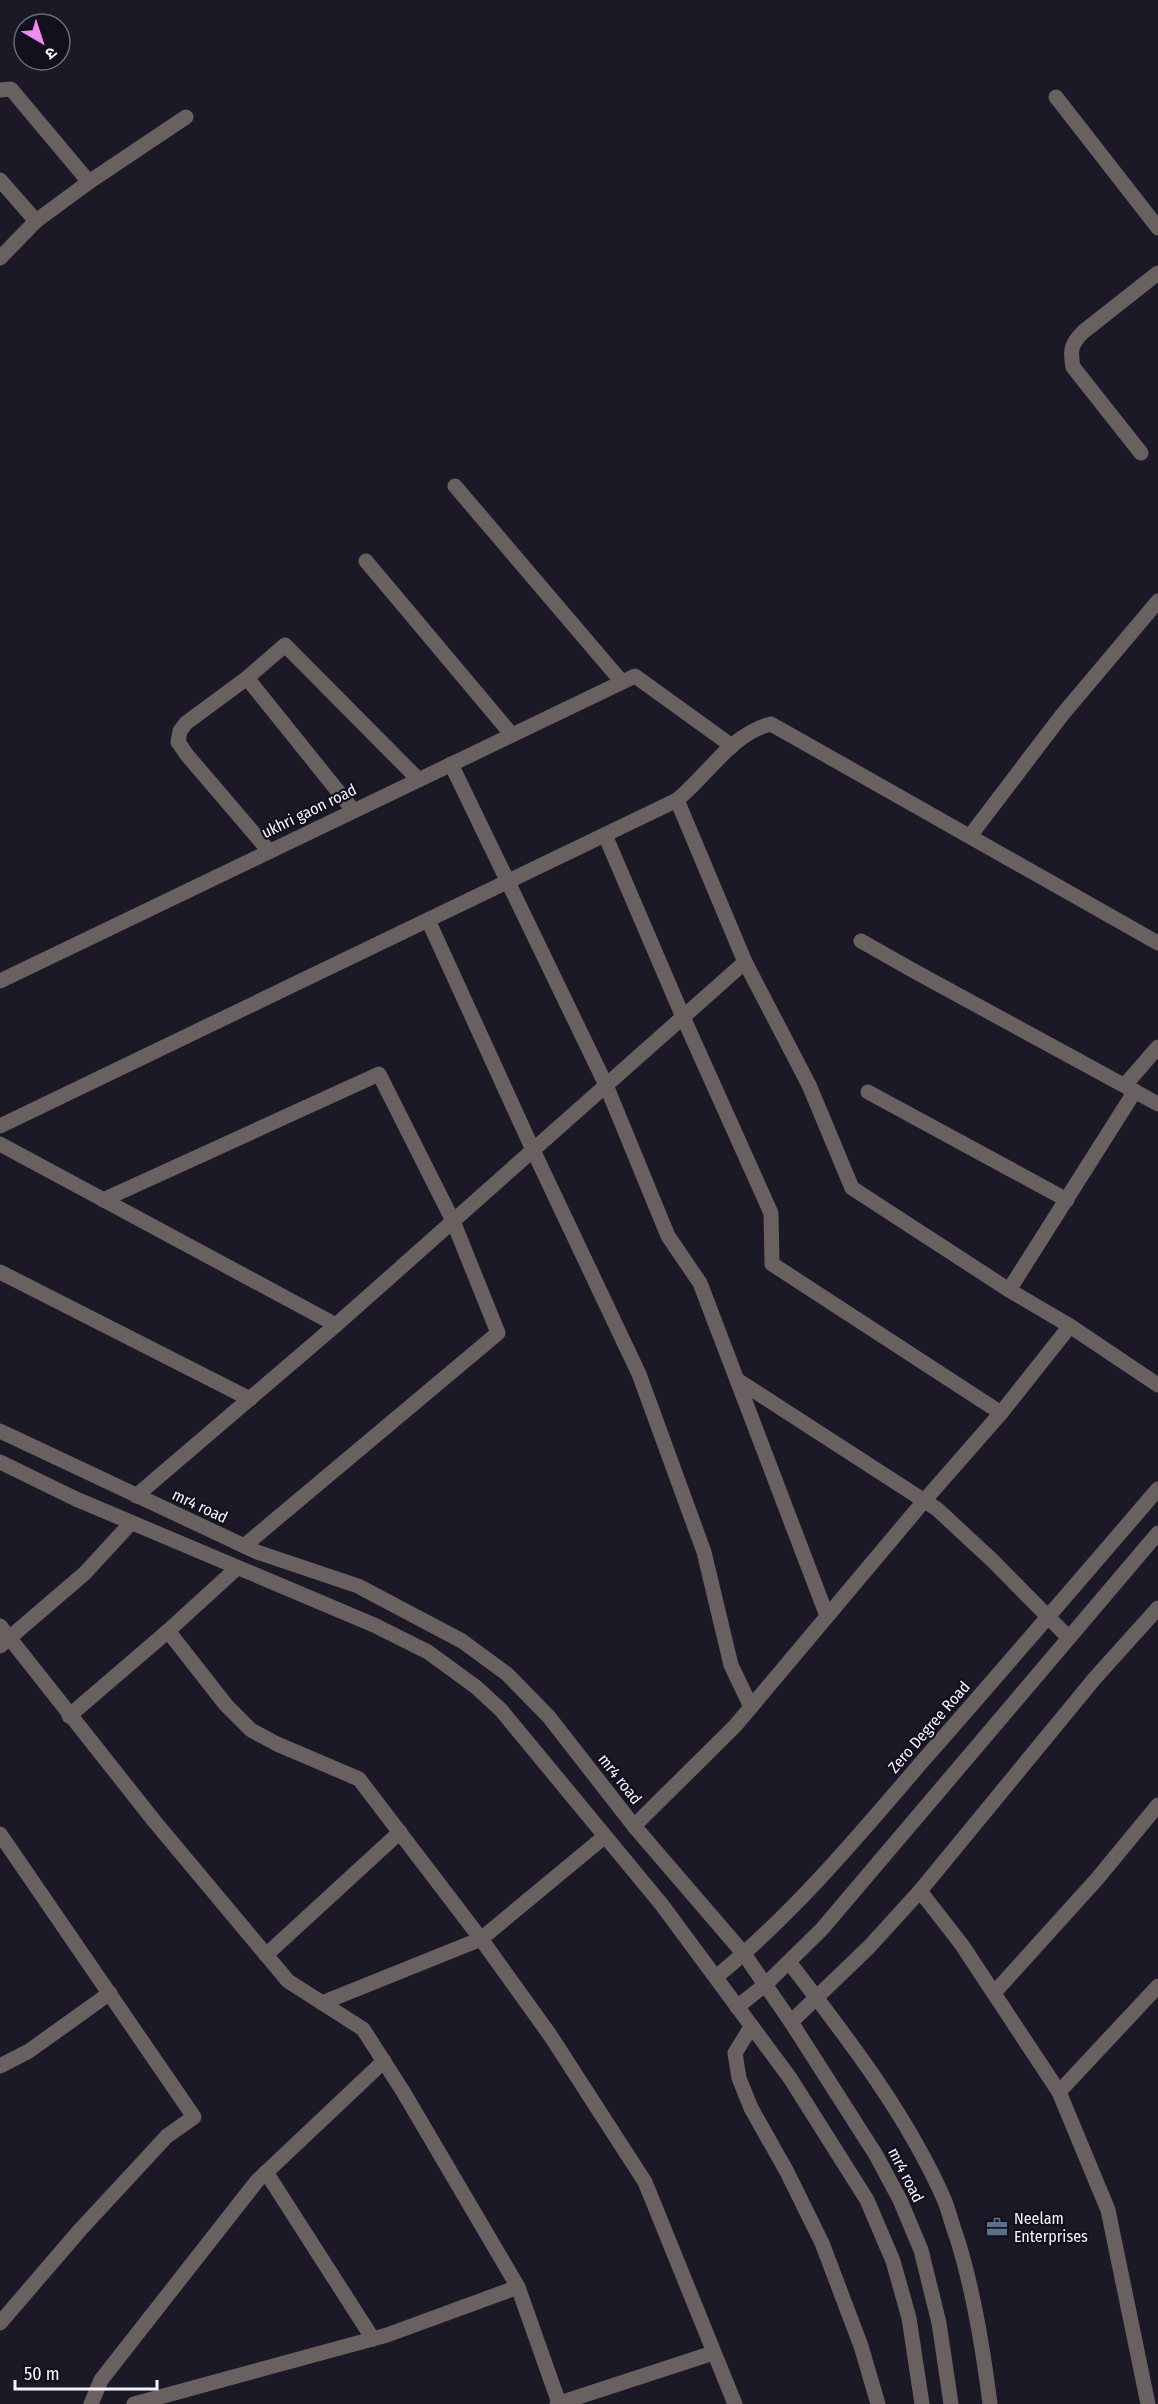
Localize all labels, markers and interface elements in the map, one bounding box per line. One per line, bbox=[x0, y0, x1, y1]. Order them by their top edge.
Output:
north arrow bbox=[12, 12, 72, 72]
text: उ bbox=[41, 43, 61, 64]
street label: ukhri gaon road bbox=[258, 780, 360, 842]
street label: mr4 road bbox=[169, 1485, 231, 1527]
street label: Zero Degree Road bbox=[884, 1677, 974, 1777]
street label: mr4 road bbox=[594, 1750, 646, 1808]
street label: mr4 road bbox=[884, 2145, 928, 2205]
place label: Neelam Enterprises bbox=[1014, 2209, 1088, 2246]
office icon: Neelam Enterprises bbox=[985, 2215, 1009, 2239]
scale bar bbox=[15, 2353, 158, 2391]
text: 50 m bbox=[24, 2363, 60, 2385]

